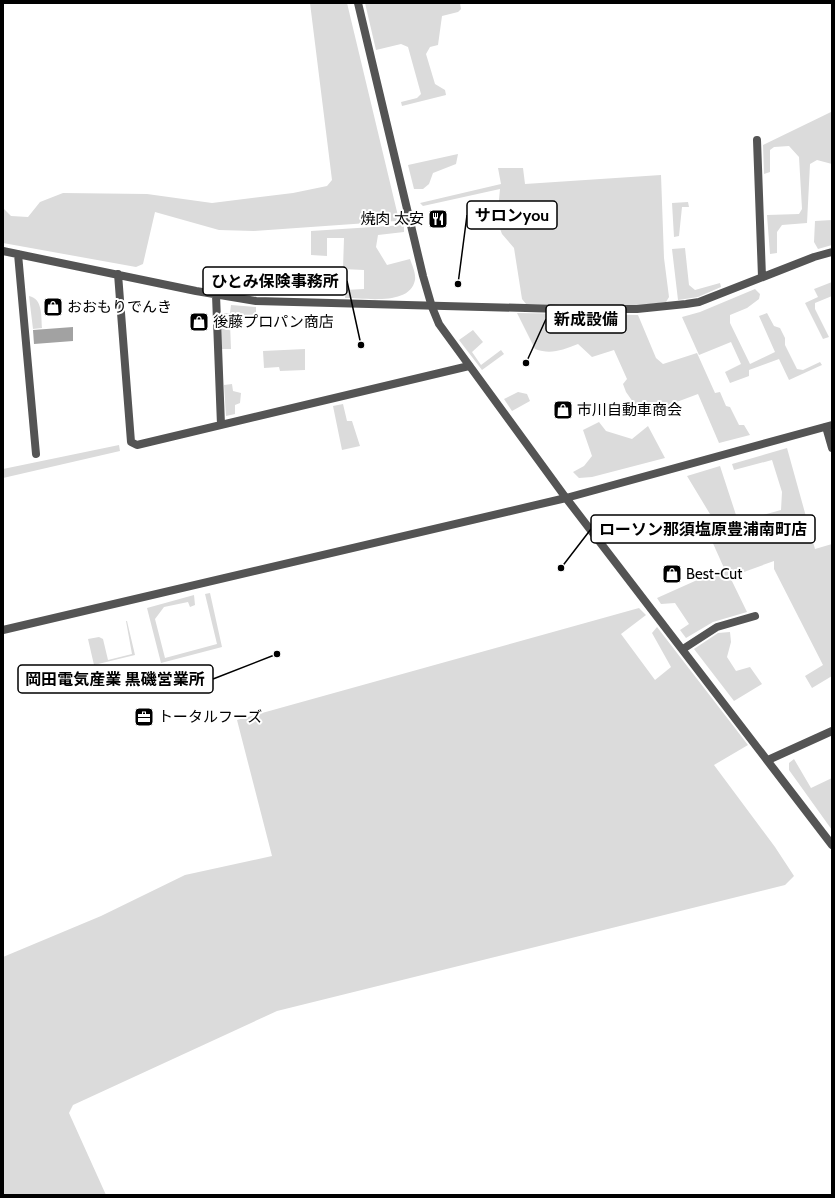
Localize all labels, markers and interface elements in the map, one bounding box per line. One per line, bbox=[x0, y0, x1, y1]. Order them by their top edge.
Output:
callout: サロンyou bbox=[467, 201, 557, 229]
text: サロンyou bbox=[475, 206, 549, 225]
restaurant icon: 焼肉 太安 bbox=[427, 208, 449, 230]
place label: 焼肉 太安 bbox=[361, 210, 424, 228]
callout: ひとみ保険事務所 bbox=[203, 267, 347, 295]
text: ひとみ保険事務所 bbox=[211, 272, 339, 291]
shop icon: おおもりでんき bbox=[42, 296, 64, 318]
place label: おおもりでんき bbox=[67, 298, 172, 316]
callout: 新成設備 bbox=[546, 305, 626, 333]
text: 新成設備 bbox=[554, 310, 618, 329]
shop icon: 後藤プロパン商店 bbox=[188, 311, 210, 333]
place label: 後藤プロパン商店 bbox=[213, 313, 334, 331]
shop icon: 市川自動車商会 bbox=[552, 399, 574, 421]
place label: 市川自動車商会 bbox=[577, 401, 682, 419]
callout: ローソン那須塩原豊浦南町店 bbox=[591, 515, 815, 543]
text: ローソン那須塩原豊浦南町店 bbox=[599, 520, 807, 539]
shop icon: Best-Cut bbox=[661, 563, 683, 585]
place label: Best-Cut bbox=[686, 565, 742, 583]
callout: 岡田電気産業 黒磯営業所 bbox=[18, 665, 213, 693]
text: 岡田電気産業 黒磯営業所 bbox=[25, 670, 205, 689]
office icon: トータルフーズ bbox=[133, 706, 155, 728]
place label: トータルフーズ bbox=[158, 708, 262, 726]

